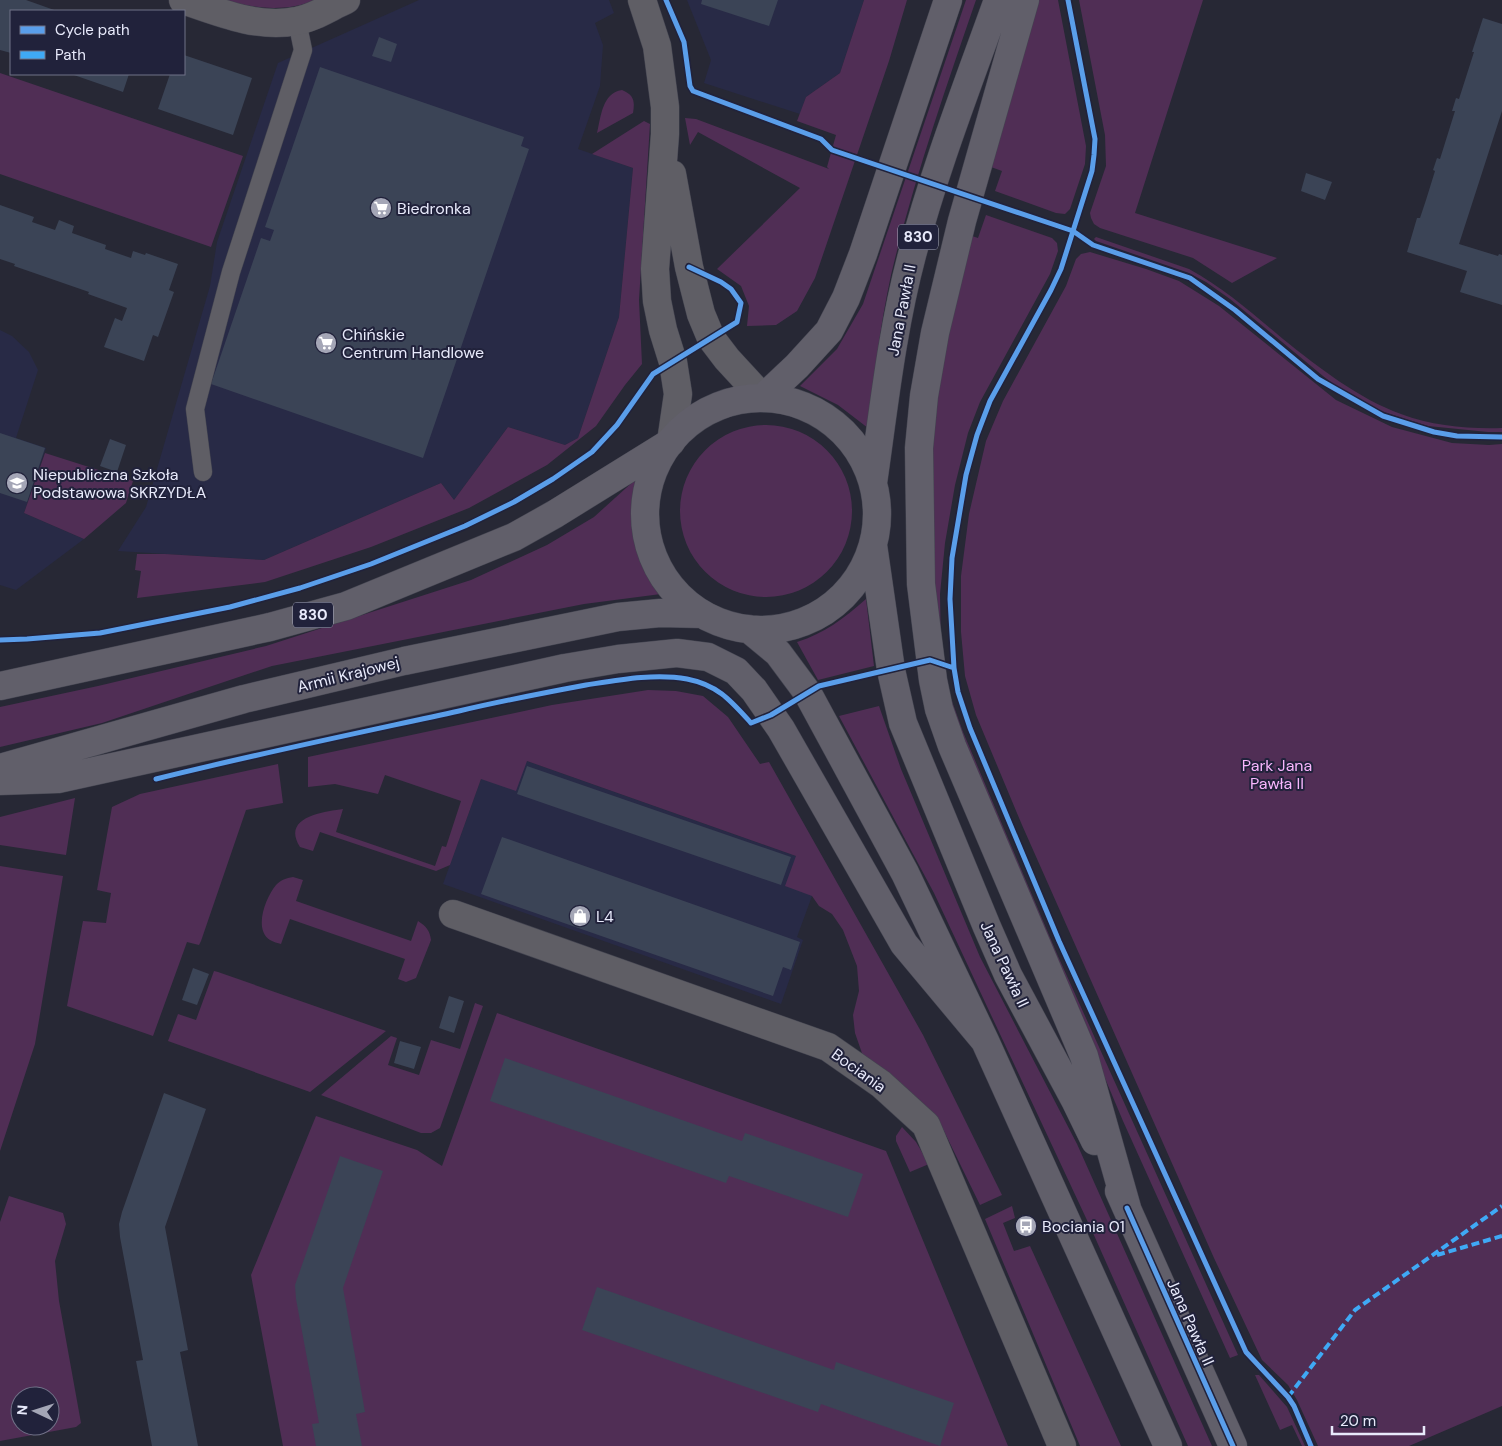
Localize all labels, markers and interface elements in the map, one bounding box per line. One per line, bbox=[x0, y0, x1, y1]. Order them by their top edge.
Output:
legend bbox=[10, 10, 185, 75]
text: Cycle path bbox=[55, 20, 130, 40]
text: Path bbox=[55, 45, 86, 65]
supermarket icon: Biedronka bbox=[369, 196, 393, 220]
place label: Biedronka bbox=[397, 198, 471, 219]
road number: 830 bbox=[898, 224, 938, 250]
street label: Jana Pawła II bbox=[882, 262, 921, 358]
place label: Chińskie Centrum Handlowe bbox=[342, 324, 484, 363]
supermarket icon: Chińskie Centrum Handlowe bbox=[314, 331, 338, 355]
place label: Niepubliczna Szkoła Podstawowa SKRZYDŁA bbox=[33, 464, 207, 503]
school or university icon: Niepubliczna Szkoła Podstawowa SKRZYDŁA bbox=[5, 471, 29, 495]
road number: 830 bbox=[293, 602, 333, 628]
street label: Armii Krajowej bbox=[295, 652, 401, 697]
park label: Park Jana Pawła II bbox=[1242, 755, 1312, 794]
shop icon: L4 bbox=[568, 904, 592, 928]
place label: L4 bbox=[596, 906, 614, 927]
street label: Jana Pawła II bbox=[975, 918, 1034, 1011]
street label: Bociania bbox=[827, 1044, 890, 1097]
bus stop icon: Bociania 01 bbox=[1014, 1214, 1038, 1238]
place label: Bociania 01 bbox=[1042, 1216, 1125, 1237]
street label: Jana Pawła II bbox=[1162, 1275, 1219, 1369]
north arrow bbox=[10, 1386, 60, 1436]
text: N bbox=[13, 1404, 31, 1416]
scale bar bbox=[1332, 1404, 1424, 1436]
text: 20 m bbox=[1340, 1411, 1376, 1431]

